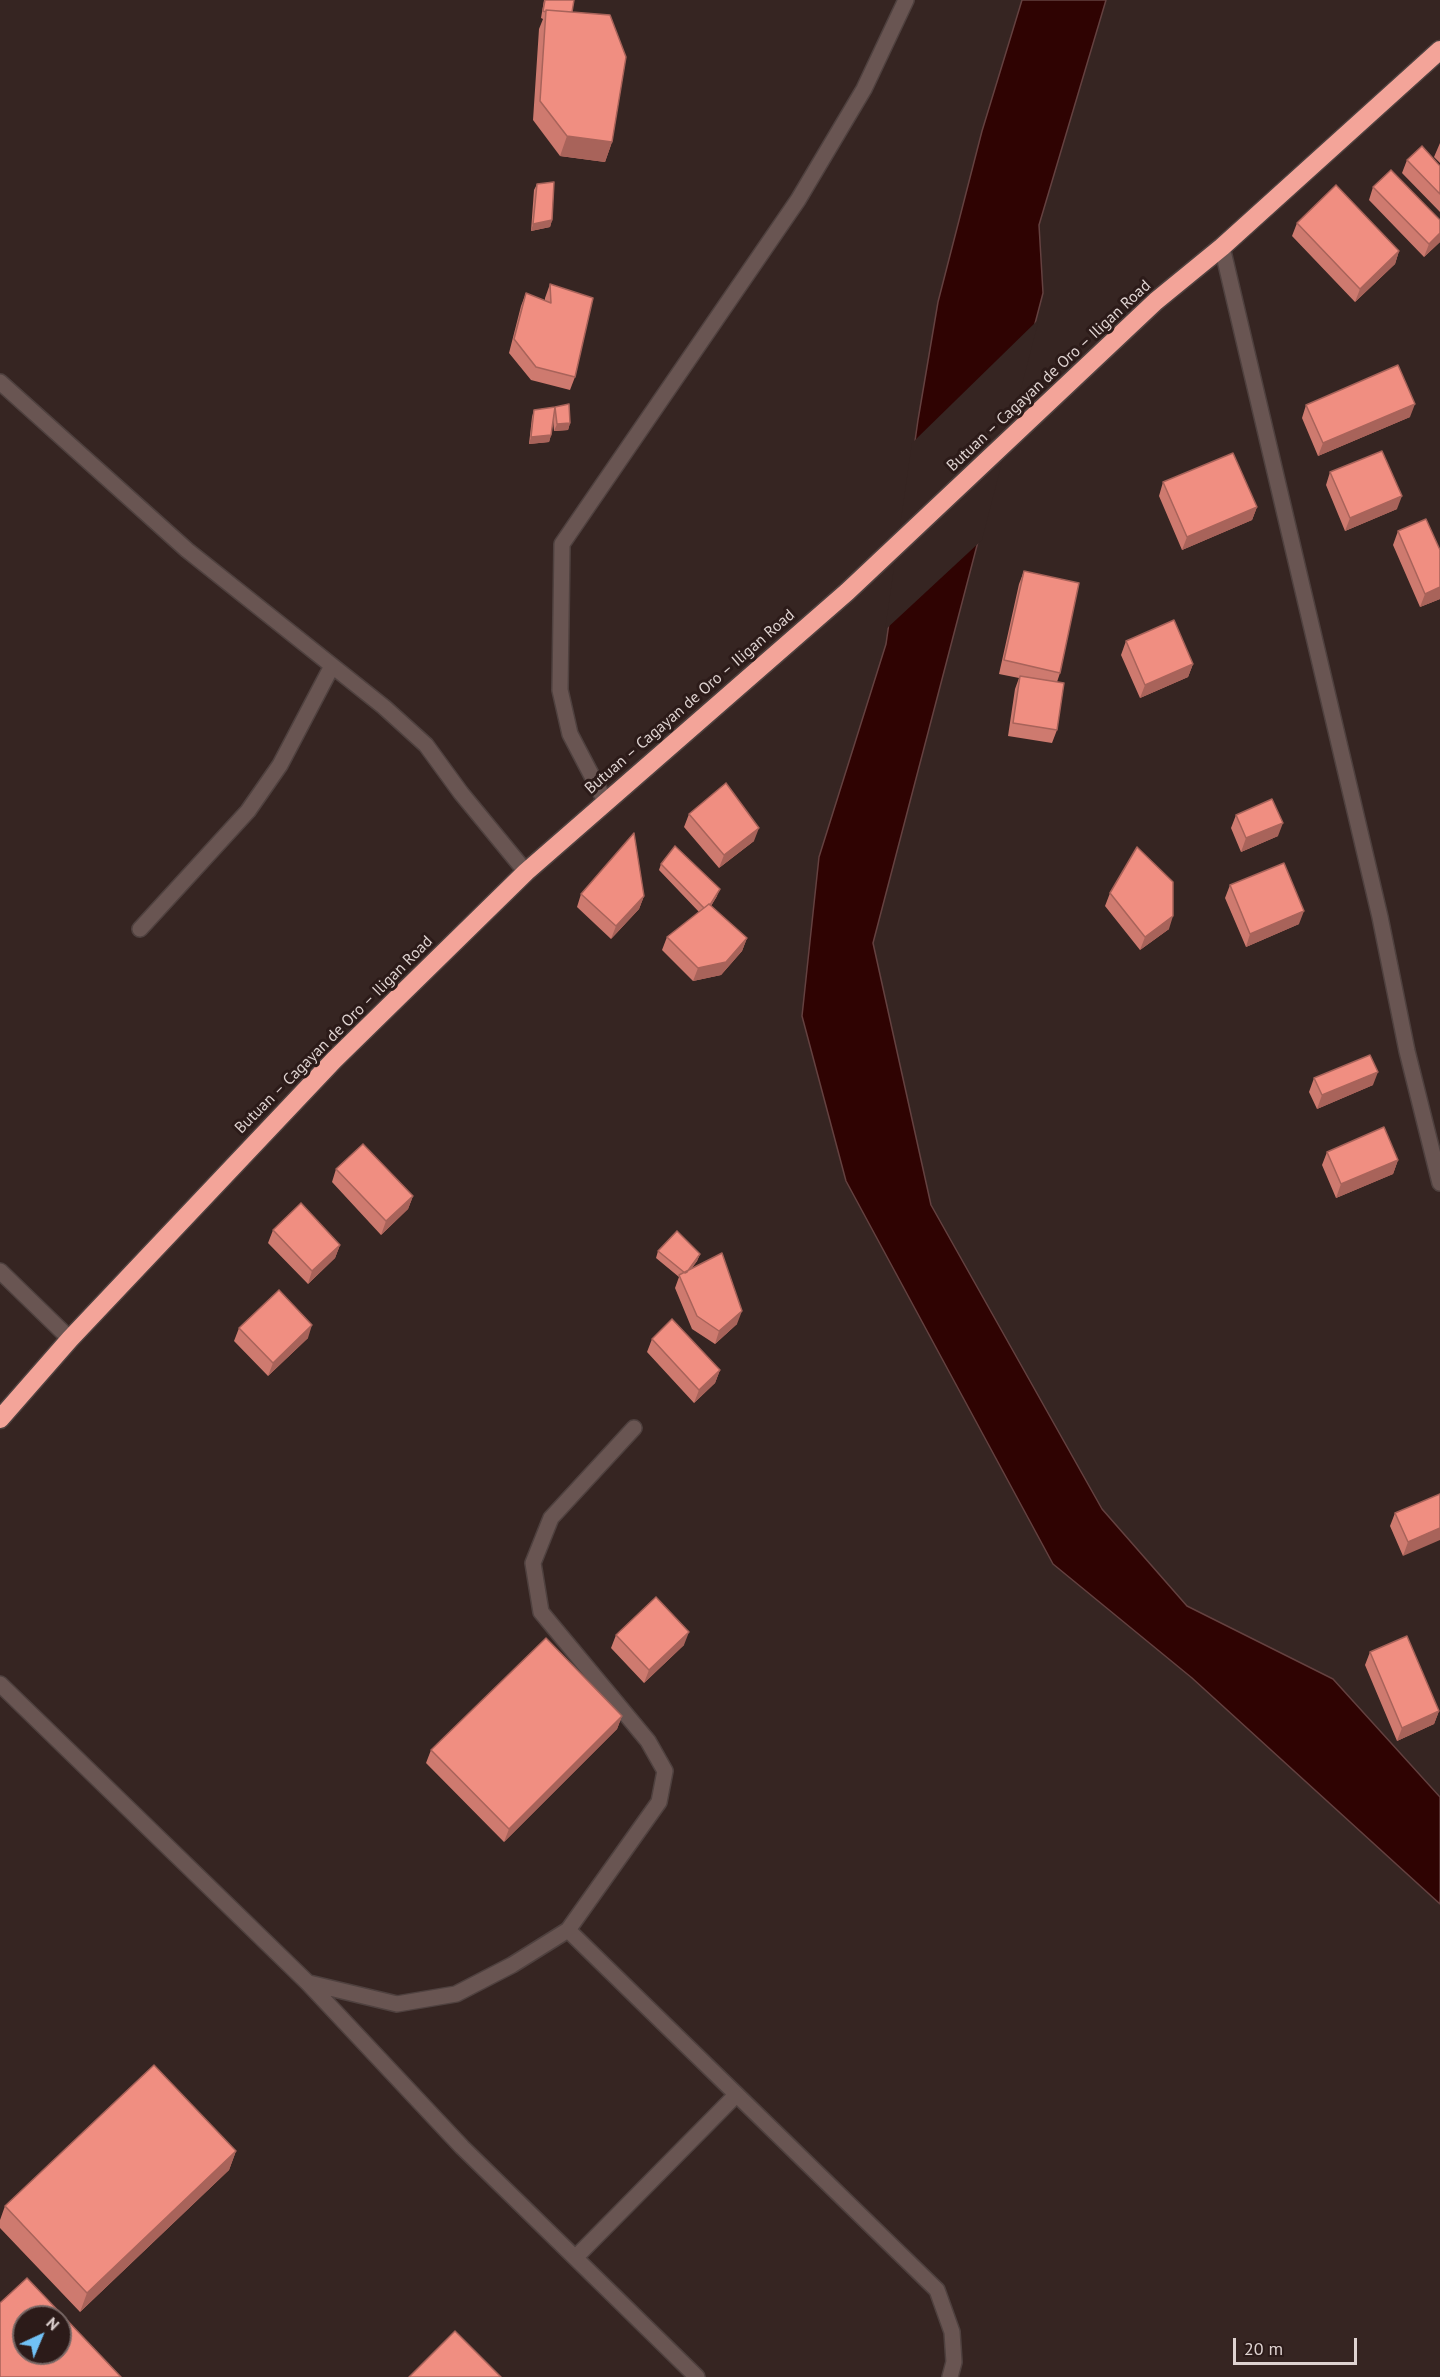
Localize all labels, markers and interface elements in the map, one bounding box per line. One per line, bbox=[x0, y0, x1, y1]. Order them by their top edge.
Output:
street label: Butuan – Cagayan de Oro – Iligan Road bbox=[943, 276, 1155, 476]
street label: Butuan – Cagayan de Oro – Iligan Road bbox=[581, 606, 799, 798]
street label: Butuan – Cagayan de Oro – Iligan Road bbox=[231, 932, 437, 1138]
north arrow bbox=[12, 2305, 72, 2365]
text: N bbox=[42, 2313, 64, 2334]
scale bar bbox=[1236, 2326, 1360, 2364]
text: 20 m bbox=[1244, 2337, 1283, 2360]

